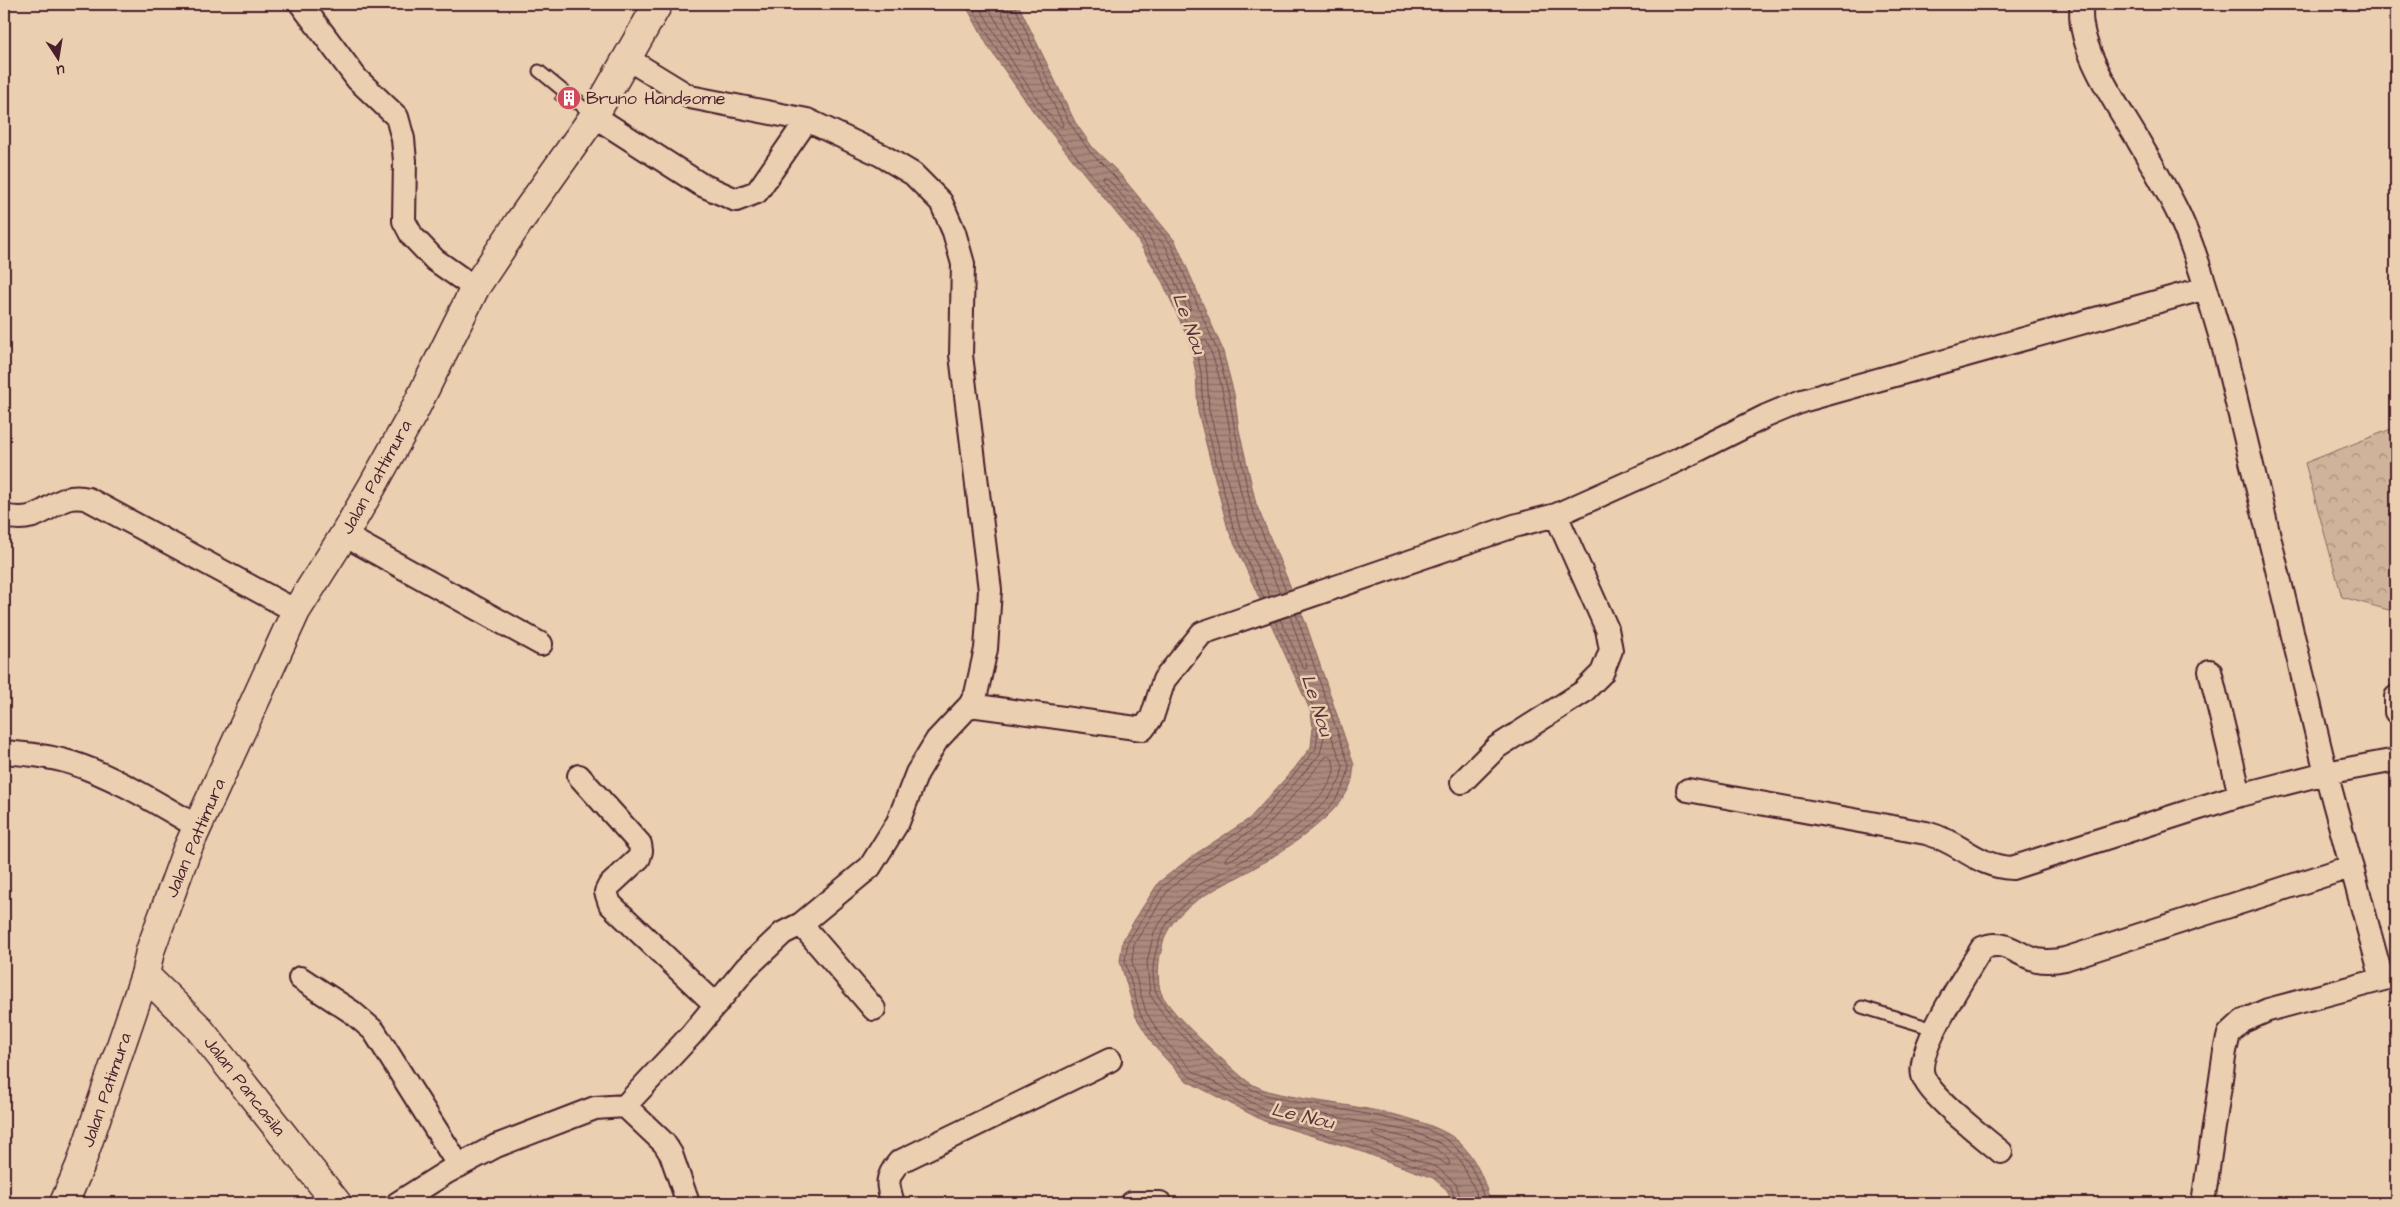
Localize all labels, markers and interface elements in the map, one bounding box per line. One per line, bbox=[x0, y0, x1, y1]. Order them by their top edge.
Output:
north arrow bbox=[32, 32, 82, 82]
text: U bbox=[54, 59, 66, 80]
building icon: Bruno Handsome bbox=[556, 85, 582, 111]
place label: Bruno Handsome bbox=[586, 86, 726, 111]
water label: Le Nou bbox=[1165, 289, 1213, 359]
street label: Jalan Pattimura bbox=[335, 416, 418, 539]
water label: Le Nou bbox=[1294, 671, 1340, 741]
street label: Jalan Pattimura bbox=[159, 775, 232, 902]
street label: Jalan Patimura bbox=[75, 1029, 138, 1151]
street label: Jalan Pancasila bbox=[198, 1031, 292, 1142]
water label: Le Nou bbox=[1269, 1096, 1338, 1137]

